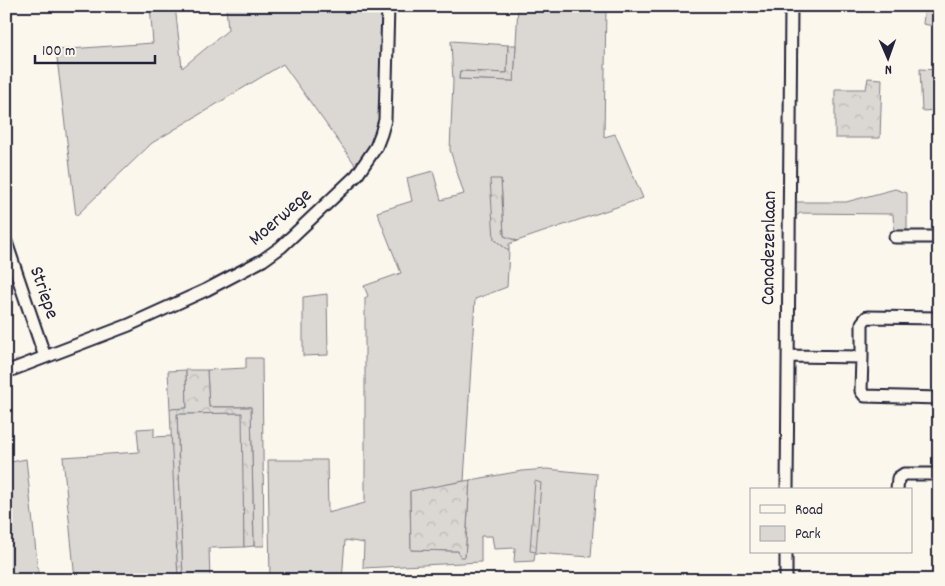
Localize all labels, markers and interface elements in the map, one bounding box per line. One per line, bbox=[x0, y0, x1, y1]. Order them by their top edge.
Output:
scale bar bbox=[35, 32, 155, 64]
north arrow bbox=[862, 32, 912, 82]
text: 100 m bbox=[42, 41, 75, 63]
text: N bbox=[884, 59, 892, 79]
street label: Moerwege bbox=[243, 182, 319, 254]
street label: Canadezenlaan bbox=[755, 191, 785, 305]
street label: Striepe bbox=[21, 263, 65, 323]
legend bbox=[750, 488, 912, 554]
text: Road bbox=[795, 500, 823, 522]
text: Park bbox=[795, 524, 821, 546]

